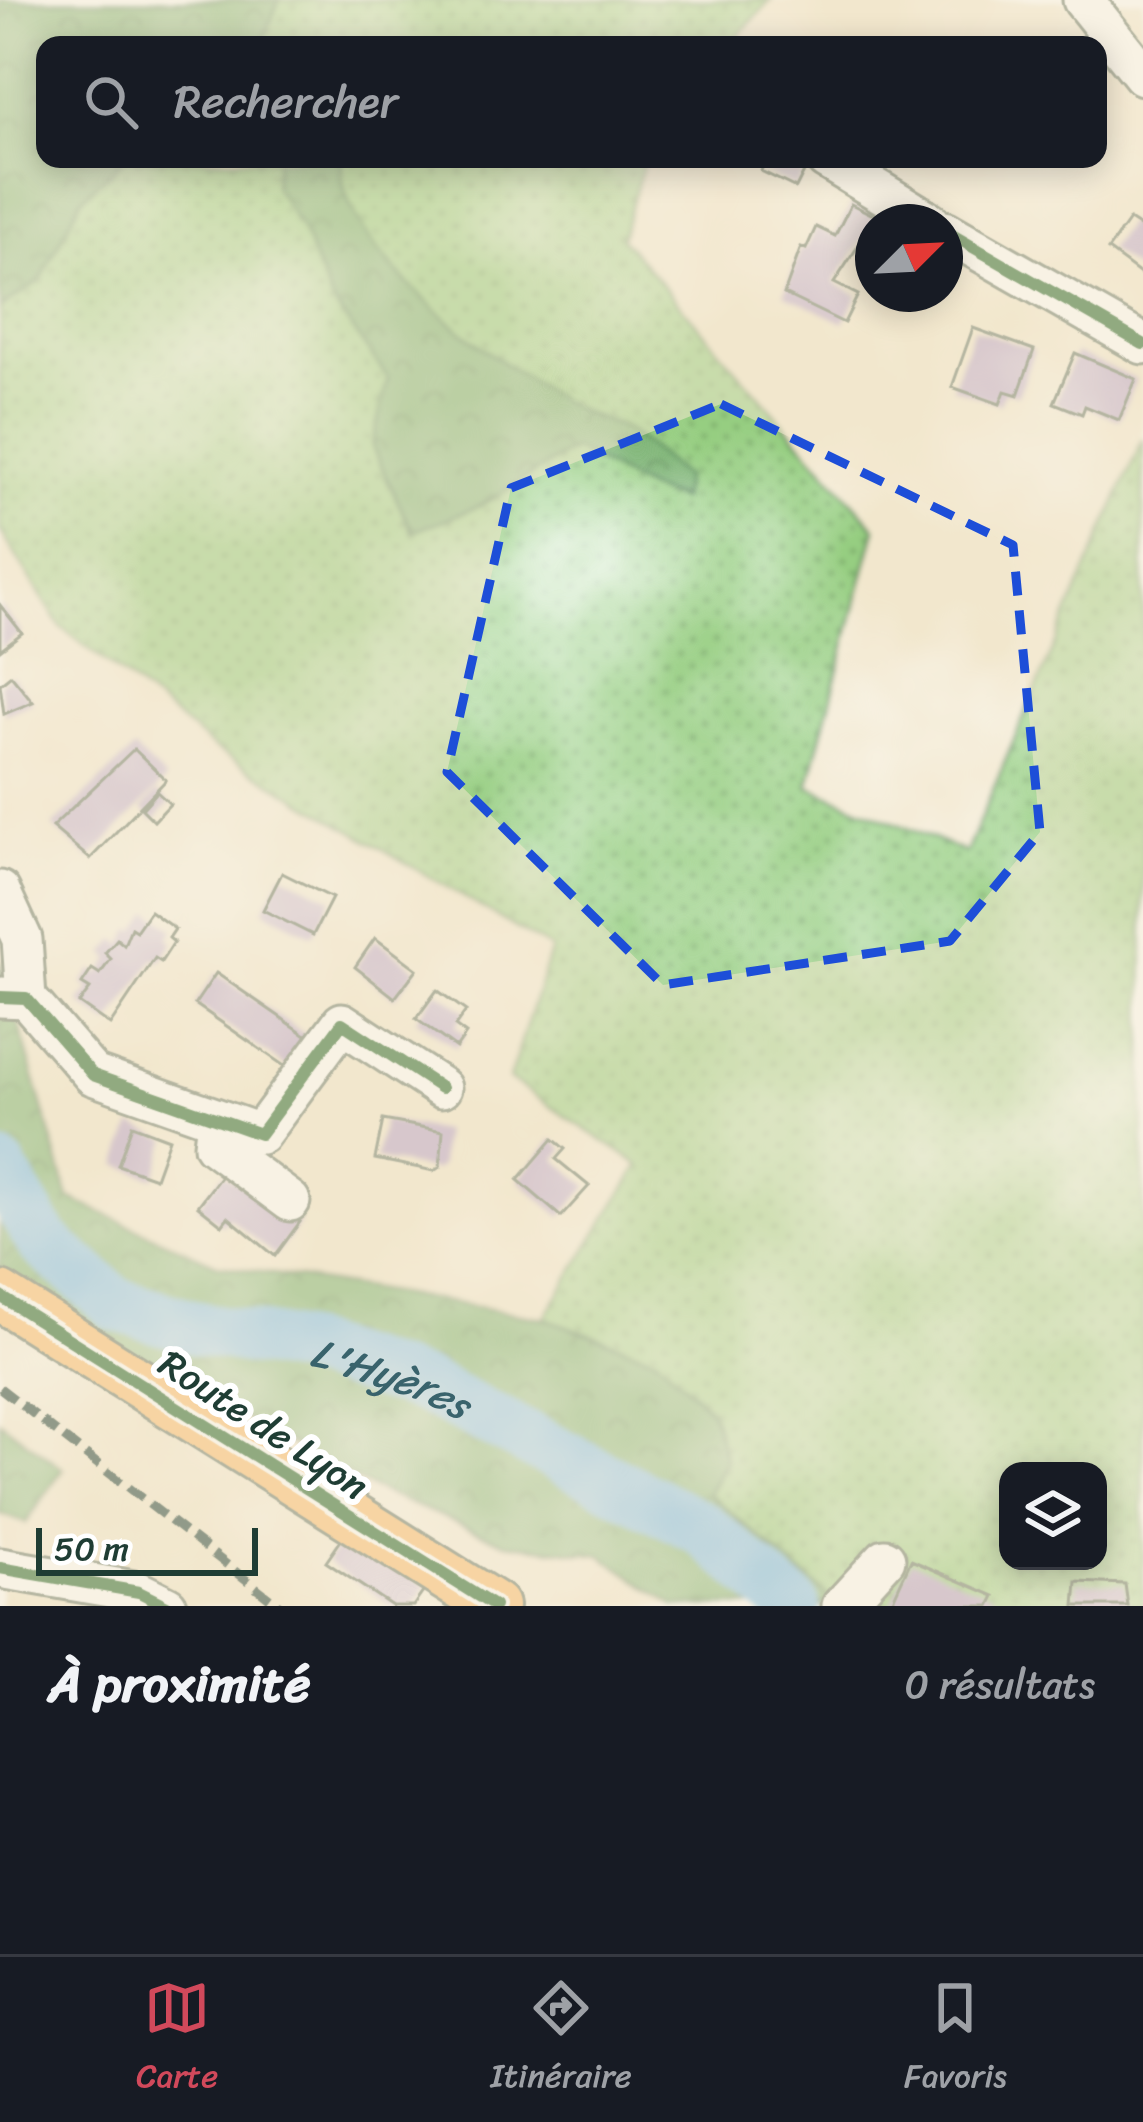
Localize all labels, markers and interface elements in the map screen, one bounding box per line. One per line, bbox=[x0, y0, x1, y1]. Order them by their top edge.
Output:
search box bbox=[36, 36, 1107, 168]
text: Rechercher bbox=[174, 62, 398, 142]
icon: search bbox=[78, 69, 144, 135]
north arrow bbox=[855, 204, 963, 312]
water label: L'Hyères bbox=[301, 1316, 487, 1443]
street label: Route de Lyon bbox=[145, 1330, 383, 1518]
map controls bbox=[999, 1462, 1107, 1570]
button: layers bbox=[999, 1462, 1107, 1570]
text: 50 m bbox=[54, 1520, 129, 1578]
scale bar bbox=[36, 1522, 258, 1575]
text: À proximité bbox=[48, 1639, 310, 1729]
text: 0 résultats bbox=[905, 1650, 1095, 1719]
tab: Carte bbox=[136, 1975, 218, 2105]
tab: Itinéraire bbox=[491, 1975, 632, 2105]
tab: Favoris bbox=[904, 1975, 1007, 2105]

